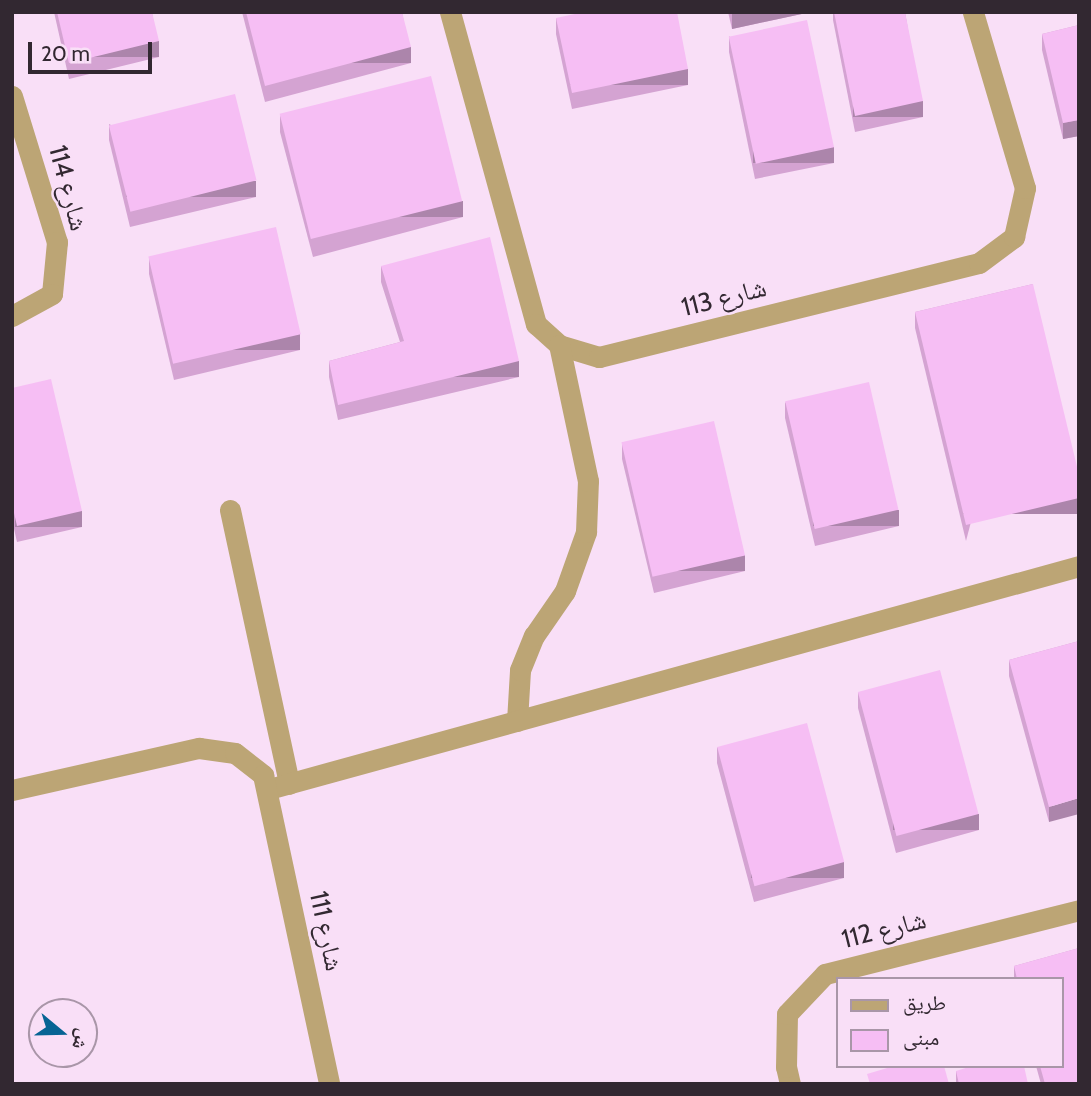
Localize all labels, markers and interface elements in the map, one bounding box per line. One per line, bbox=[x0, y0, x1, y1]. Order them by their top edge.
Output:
scale bar bbox=[32, 28, 156, 72]
text: 20 m bbox=[41, 41, 90, 66]
street label: شارع 114 bbox=[42, 142, 94, 234]
street label: شارع 113 bbox=[678, 272, 770, 324]
street label: شارع 111 bbox=[302, 888, 350, 974]
street label: شارع 112 bbox=[839, 904, 929, 956]
legend bbox=[836, 977, 1063, 1068]
text: طريق bbox=[903, 990, 946, 1015]
north arrow bbox=[28, 998, 98, 1068]
text: مبنى bbox=[903, 1025, 939, 1050]
text: ش bbox=[67, 1026, 96, 1053]

